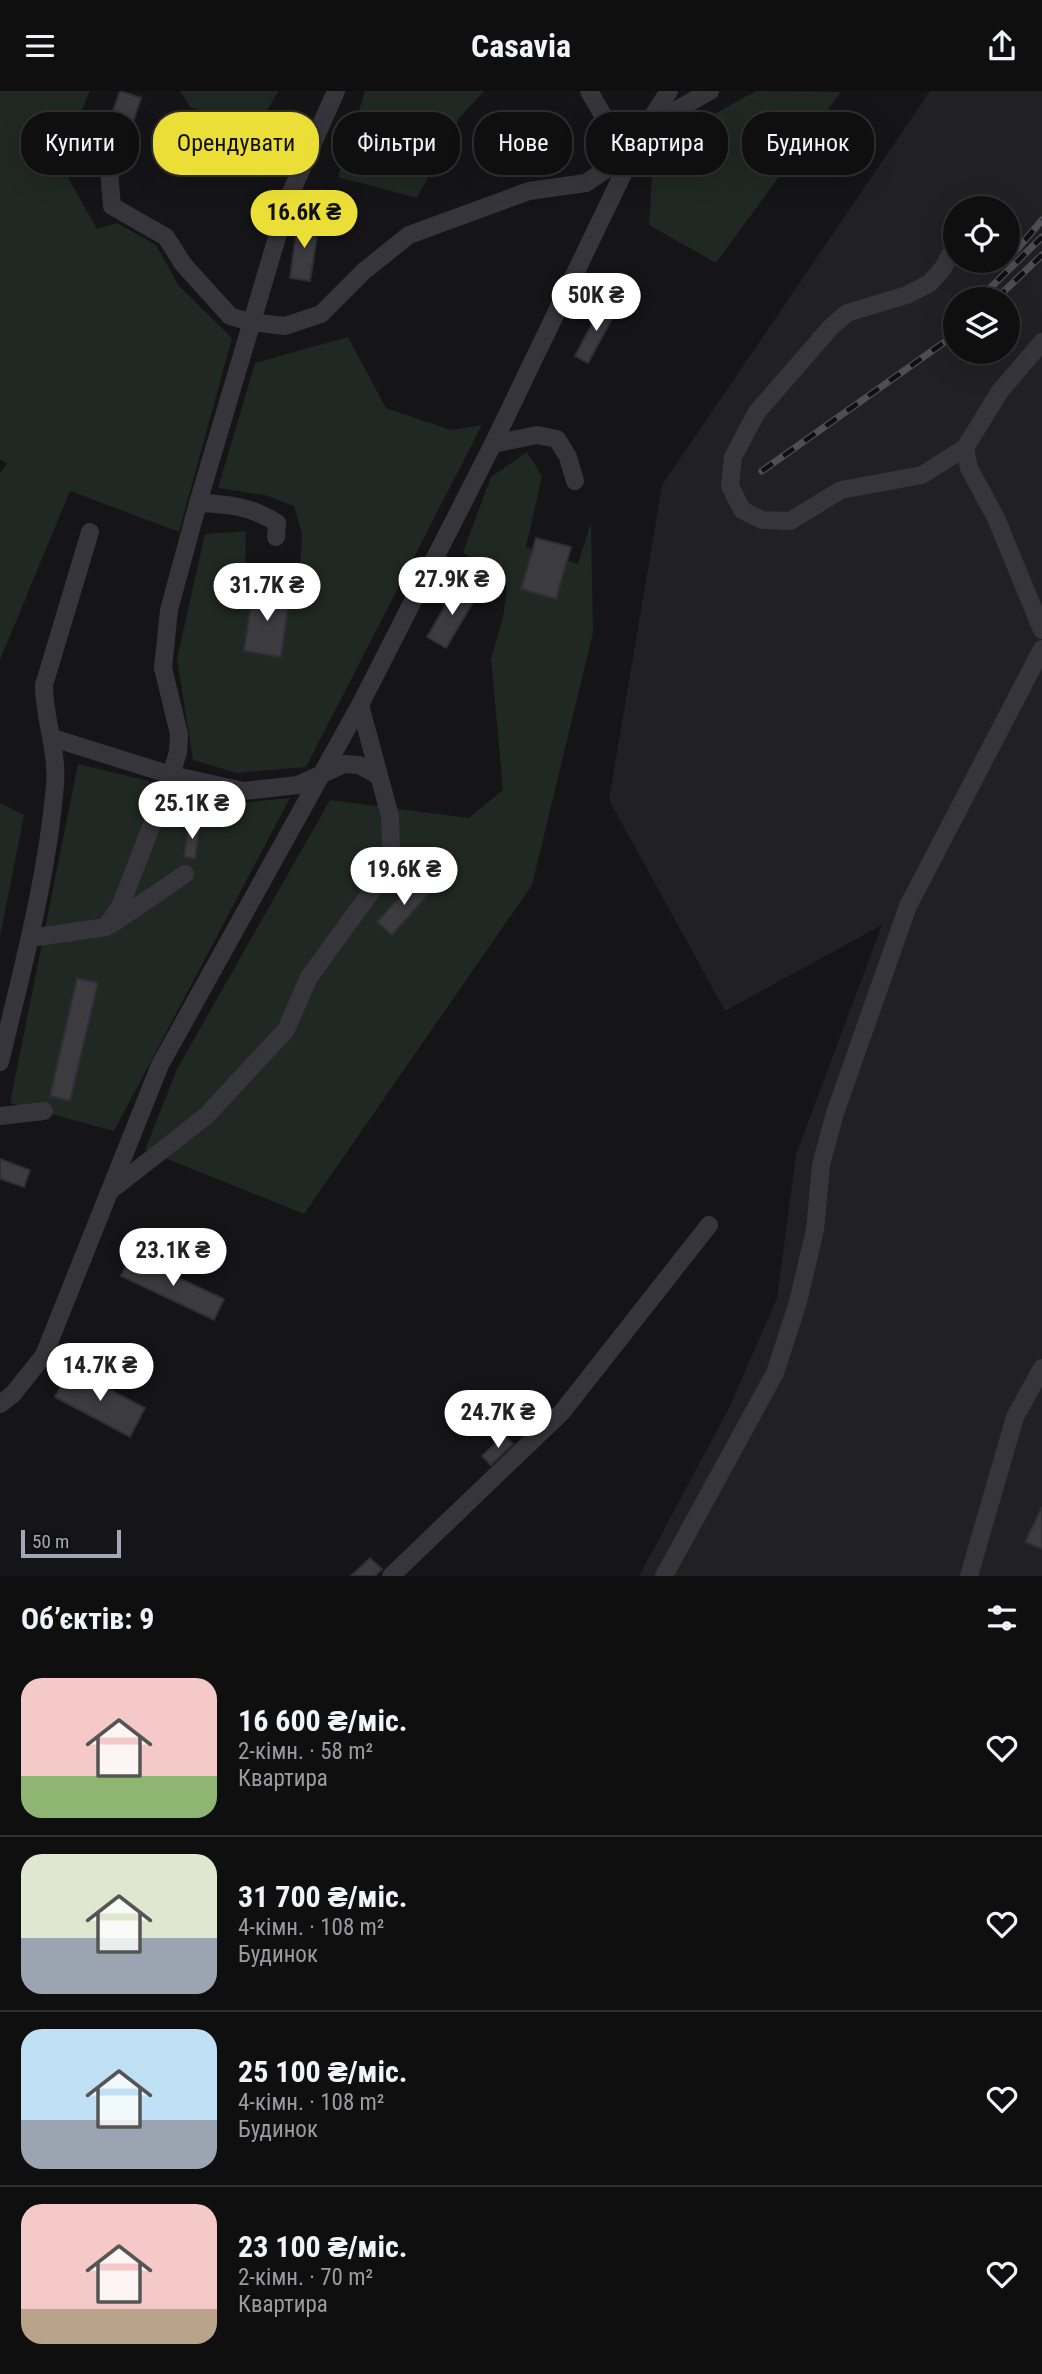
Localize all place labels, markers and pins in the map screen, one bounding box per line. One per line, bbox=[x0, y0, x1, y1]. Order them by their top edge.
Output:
pin: 16.6K ₴ bbox=[239, 191, 369, 250]
pin: 50K ₴ bbox=[547, 273, 645, 333]
pin: 27.9K ₴ bbox=[387, 557, 517, 617]
pin: 31.7K ₴ bbox=[202, 563, 332, 623]
pin: 25.1K ₴ bbox=[127, 781, 257, 841]
pin: 19.6K ₴ bbox=[339, 847, 469, 907]
pin: 23.1K ₴ bbox=[108, 1229, 238, 1288]
pin: 14.7K ₴ bbox=[35, 1343, 165, 1403]
pin: 24.7K ₴ bbox=[433, 1391, 563, 1450]

